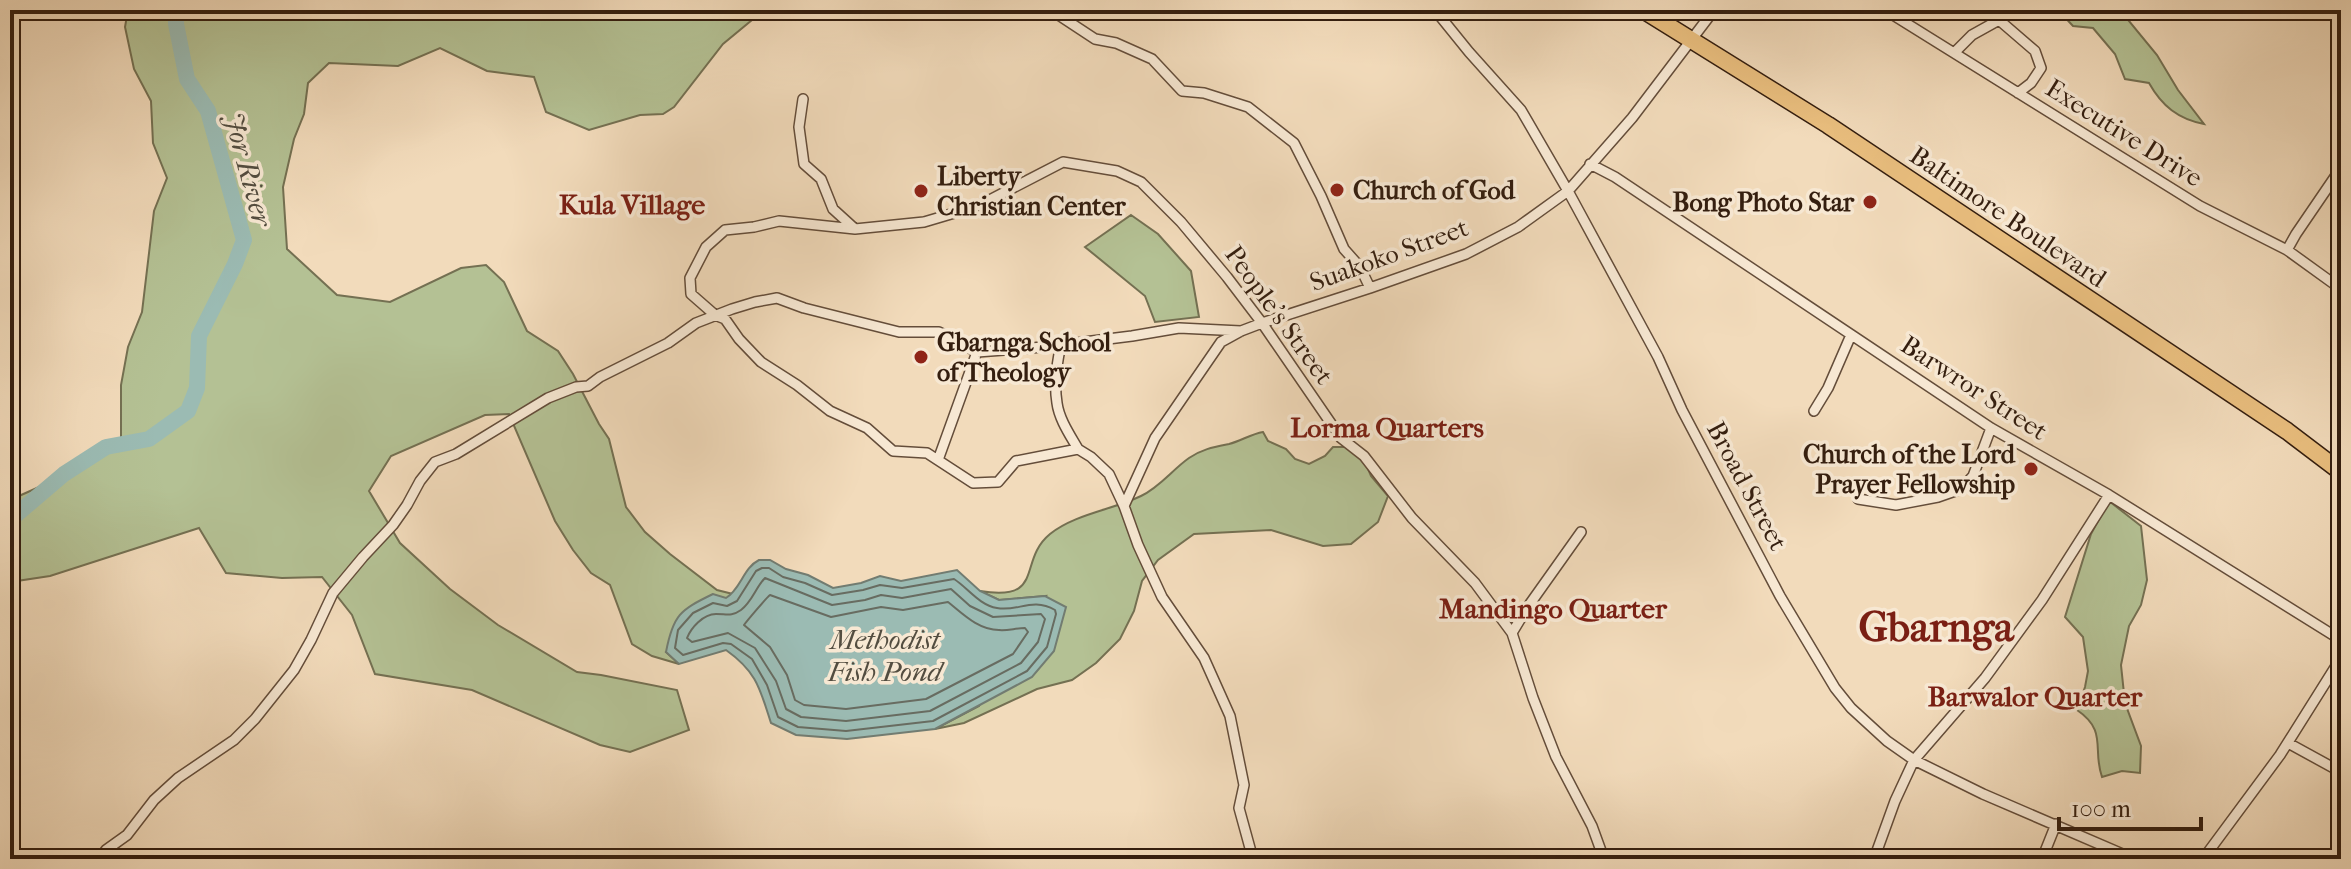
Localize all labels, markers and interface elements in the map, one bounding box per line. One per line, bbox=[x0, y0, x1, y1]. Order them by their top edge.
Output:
street label: Executive Drive bbox=[2040, 72, 2208, 194]
water label: Jor River bbox=[217, 108, 280, 232]
street label: Baltimore Boulevard bbox=[1904, 140, 2113, 295]
place label: Liberty Christian Center bbox=[937, 161, 1127, 222]
place label: Church of God bbox=[1353, 175, 1516, 206]
marker: Church of God bbox=[1328, 181, 1346, 199]
marker: Liberty Christian Center bbox=[912, 182, 930, 200]
place label: Bong Photo Star bbox=[1672, 187, 1855, 218]
district label: Kula Village bbox=[559, 188, 705, 221]
marker: Bong Photo Star bbox=[1861, 193, 1879, 211]
street label: Suakoko Street bbox=[1306, 212, 1473, 298]
street label: People's Street bbox=[1218, 240, 1340, 391]
place label: Gbarnga School of Theology bbox=[937, 327, 1112, 388]
street label: Barwror Street bbox=[1895, 329, 2054, 447]
marker: Gbarnga School of Theology bbox=[912, 348, 930, 366]
district label: Lorma Quarters bbox=[1290, 411, 1484, 444]
street label: Broad Street bbox=[1700, 416, 1794, 556]
place label: Church of the Lord Prayer Fellowship bbox=[1803, 439, 2016, 500]
marker: Church of the Lord Prayer Fellowship bbox=[2022, 460, 2040, 478]
district label: Mandingo Quarter bbox=[1439, 592, 1668, 625]
district label: Gbarnga bbox=[1858, 603, 2015, 652]
water label: Methodist Fish Pond bbox=[827, 623, 946, 688]
district label: Barwalor Quarter bbox=[1928, 680, 2143, 713]
scale bar bbox=[2059, 781, 2201, 831]
text: 100 m bbox=[2071, 795, 2131, 823]

